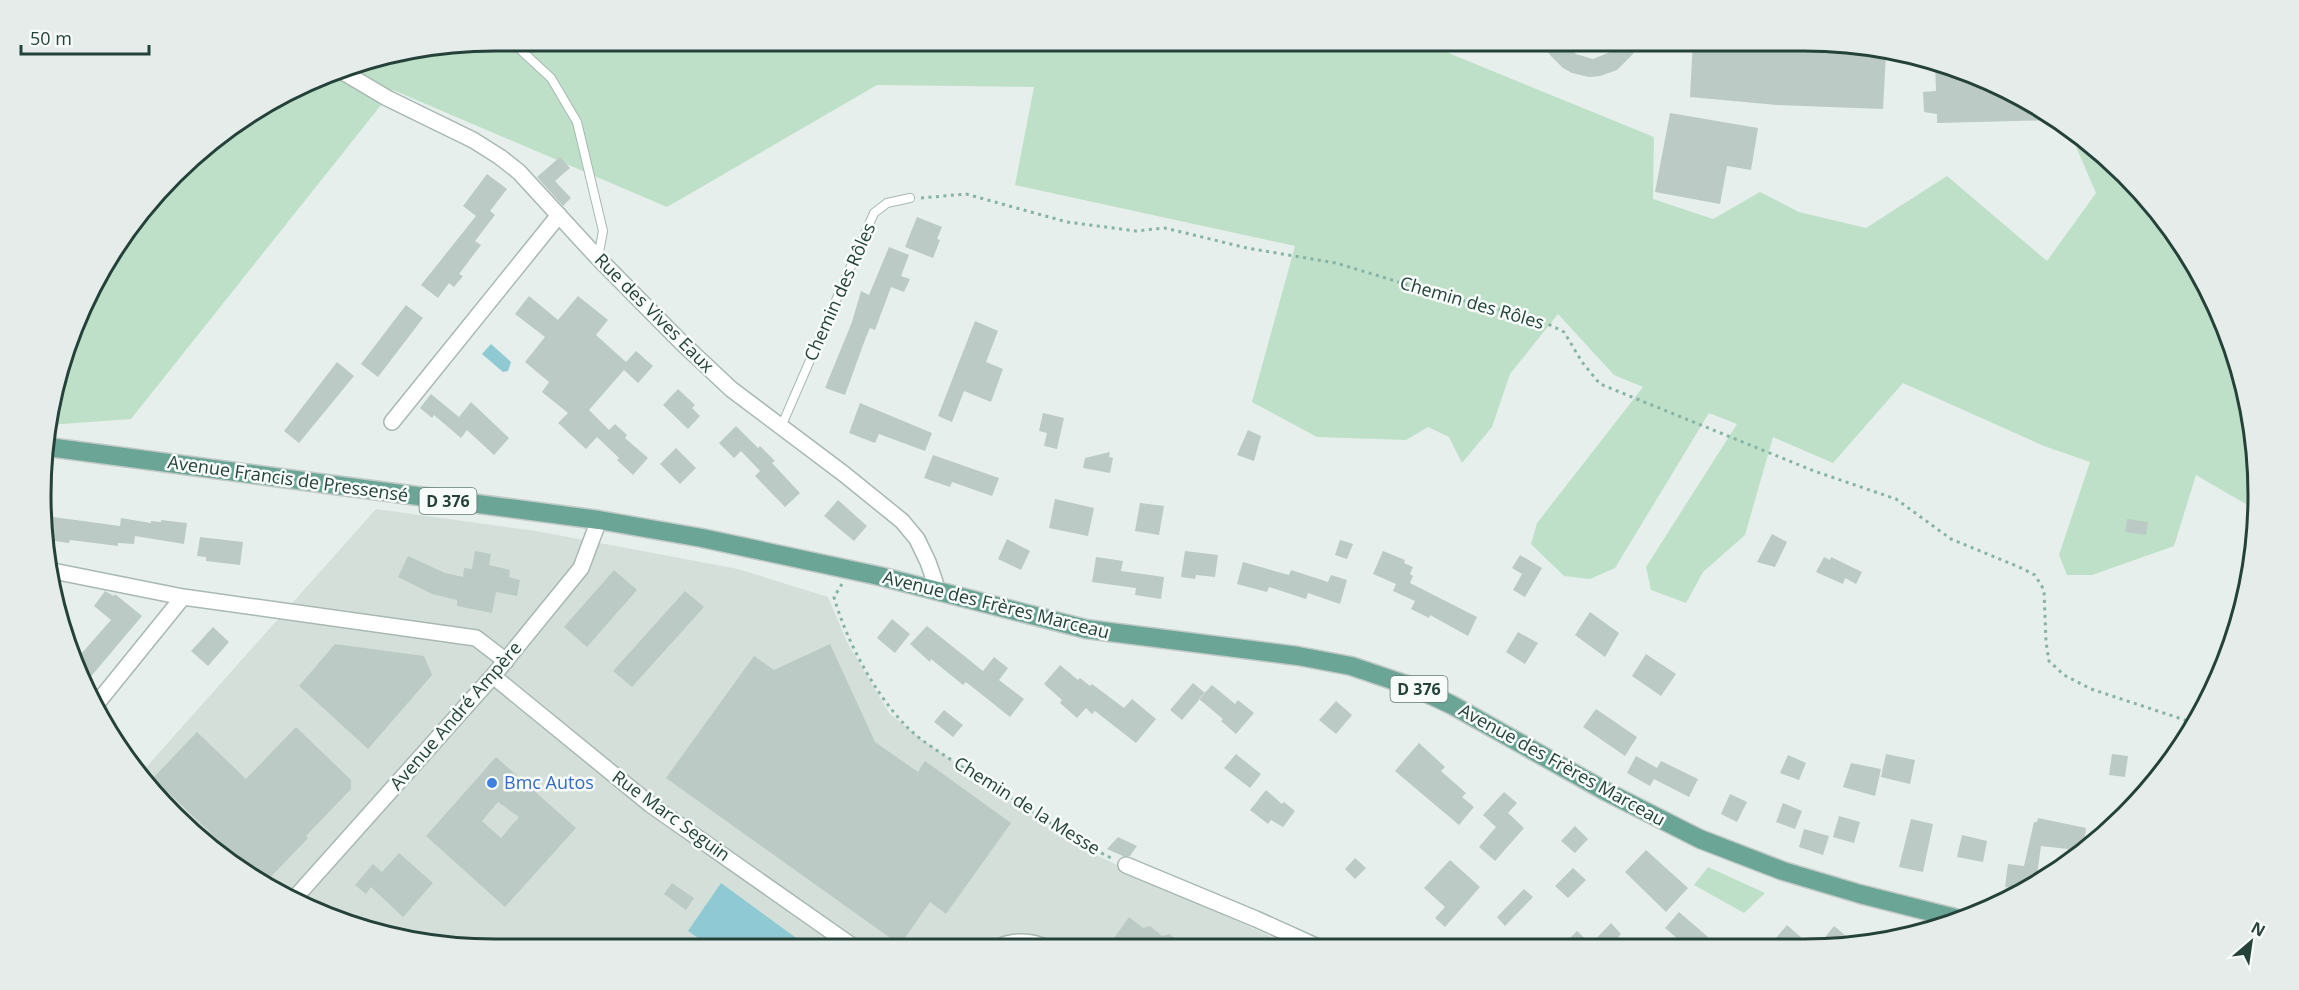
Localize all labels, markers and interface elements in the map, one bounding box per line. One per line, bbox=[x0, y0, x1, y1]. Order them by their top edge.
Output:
scale bar bbox=[21, 18, 148, 56]
text: 50 m bbox=[30, 26, 72, 50]
street label: Chemin des Rôles bbox=[798, 219, 880, 365]
street label: Rue des Vives Eaux bbox=[590, 247, 720, 378]
street label: Chemin des Rôles bbox=[1397, 270, 1547, 334]
street label: Avenue Francis de Pressensé bbox=[166, 449, 410, 507]
road number: D 376 bbox=[420, 488, 476, 514]
street label: Avenue des Frères Marceau bbox=[881, 564, 1112, 644]
street label: Avenue André Ampère bbox=[384, 636, 526, 795]
road number: D 376 bbox=[1390, 676, 1448, 702]
street label: Avenue des Frères Marceau bbox=[1455, 697, 1670, 831]
street label: Chemin de la Messe bbox=[950, 750, 1105, 860]
street label: Rue Marc Seguin bbox=[608, 764, 735, 866]
place label: Bmc Autos bbox=[504, 770, 594, 794]
marker: Bmc Autos bbox=[485, 776, 499, 790]
north arrow bbox=[2221, 912, 2281, 972]
text: N bbox=[2247, 916, 2269, 942]

